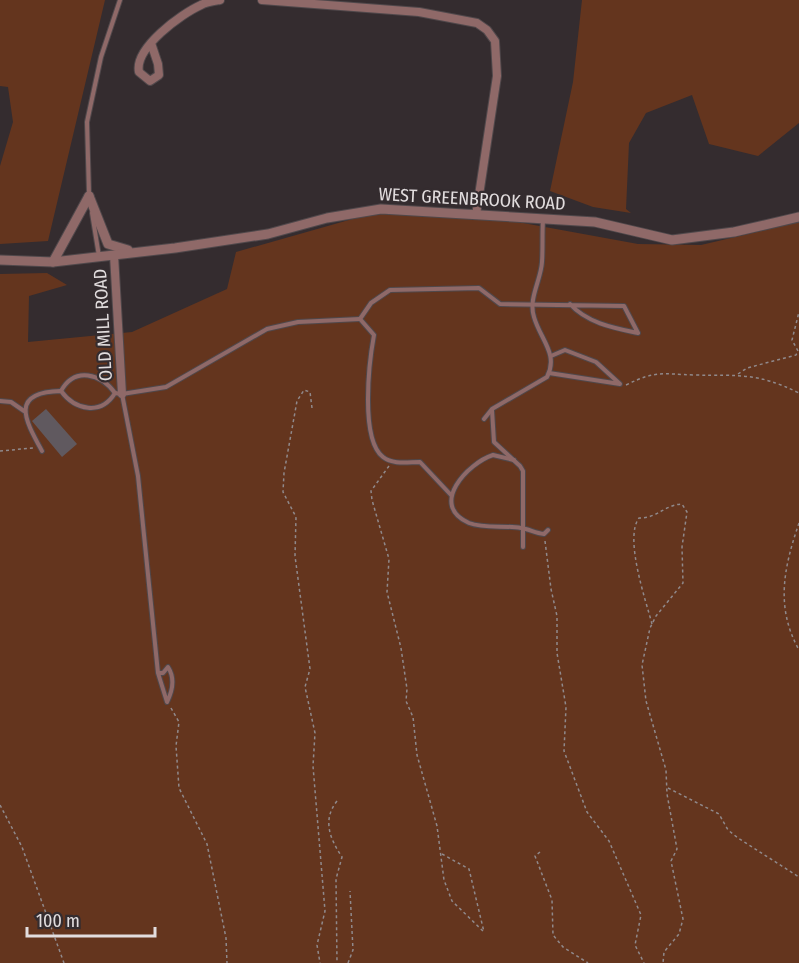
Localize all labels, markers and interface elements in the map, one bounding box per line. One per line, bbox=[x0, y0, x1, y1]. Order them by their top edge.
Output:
street label: WEST GREENBROOK ROAD bbox=[378, 183, 566, 215]
street label: OLD MILL ROAD bbox=[89, 268, 117, 382]
scale bar bbox=[27, 900, 154, 938]
text: 100 m bbox=[36, 910, 80, 932]

